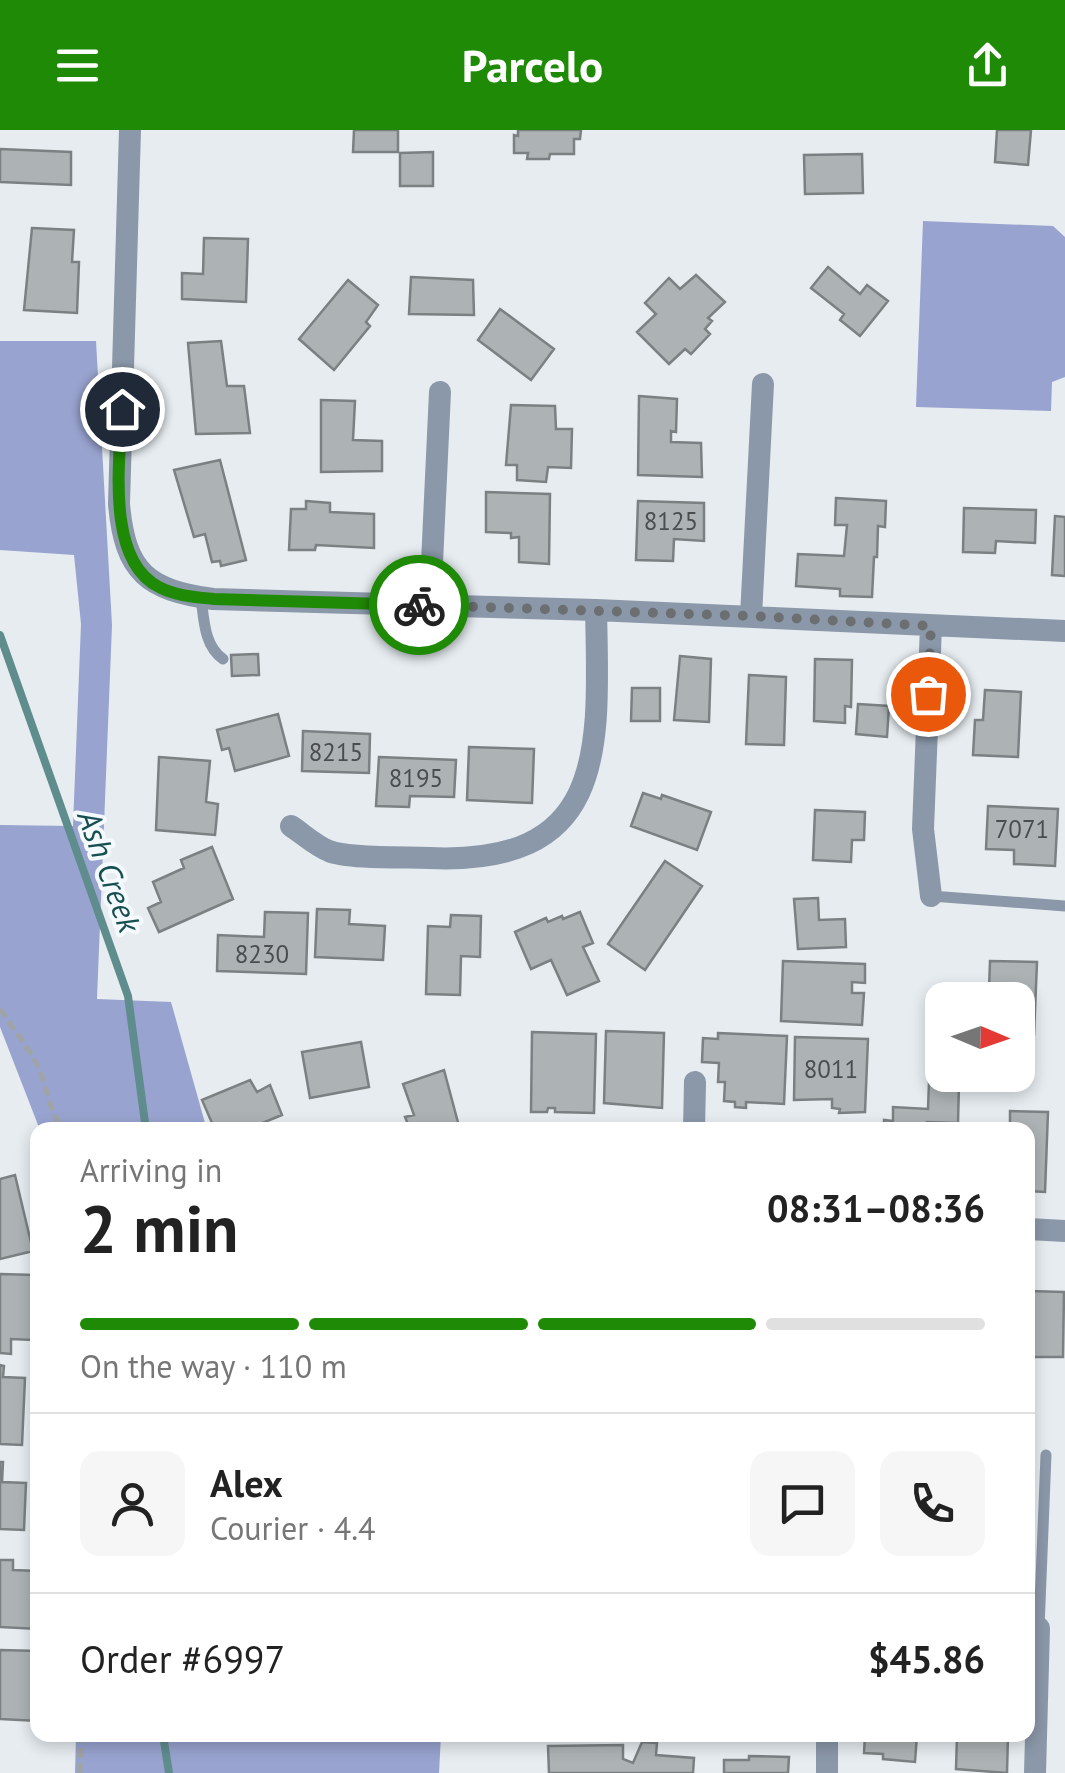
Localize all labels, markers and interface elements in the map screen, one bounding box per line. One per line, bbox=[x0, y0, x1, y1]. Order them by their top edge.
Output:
text: Parcelo bbox=[462, 36, 603, 94]
icon: menu bbox=[50, 38, 105, 93]
icon: share bbox=[960, 38, 1015, 93]
pin bbox=[80, 367, 165, 452]
icon: home bbox=[95, 382, 150, 437]
house number: 8125 bbox=[644, 505, 698, 537]
courier bbox=[369, 555, 469, 655]
icon: bike bbox=[392, 578, 447, 633]
pin bbox=[886, 652, 971, 737]
icon: bag bbox=[901, 667, 956, 722]
house number: 8215 bbox=[309, 736, 363, 768]
house number: 8195 bbox=[389, 762, 443, 794]
water label: Ash Creek bbox=[68, 802, 152, 939]
house number: 7071 bbox=[995, 813, 1049, 845]
house number: 8230 bbox=[235, 938, 289, 970]
north arrow bbox=[925, 982, 1035, 1092]
map controls bbox=[925, 982, 1035, 1092]
house number: 8011 bbox=[804, 1053, 858, 1085]
text: Arriving in bbox=[80, 1149, 222, 1191]
text: 08:31–08:36 bbox=[767, 1183, 985, 1232]
text: 2 min bbox=[80, 1186, 239, 1270]
text: On the way · 110 m bbox=[80, 1345, 347, 1387]
button: person bbox=[80, 1451, 185, 1556]
button: chat bbox=[750, 1451, 855, 1556]
button: phone bbox=[880, 1451, 985, 1556]
text: Alex bbox=[210, 1458, 283, 1507]
text: Courier · 4.4 bbox=[210, 1507, 376, 1549]
text: Order #6997 bbox=[80, 1634, 285, 1683]
text: $45.86 bbox=[868, 1634, 985, 1683]

